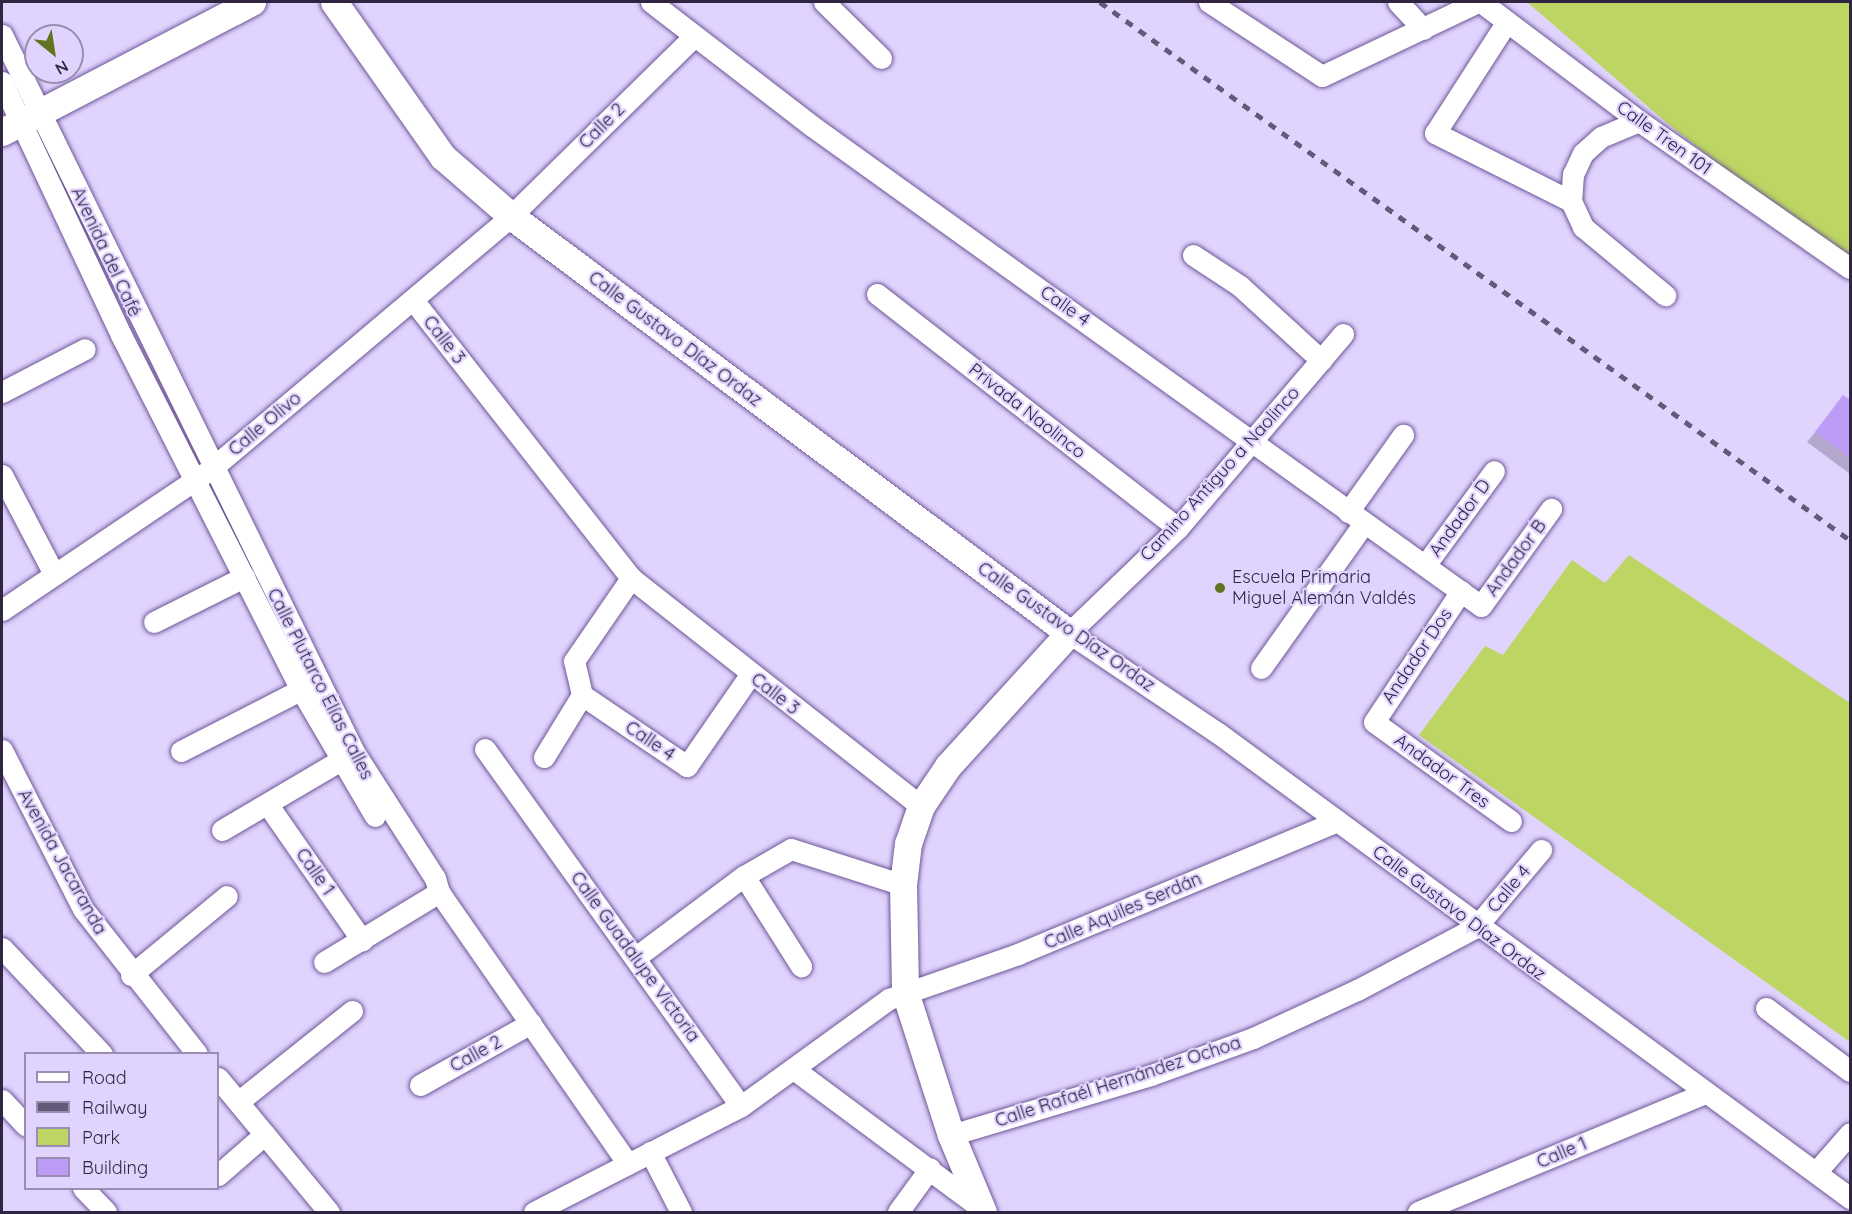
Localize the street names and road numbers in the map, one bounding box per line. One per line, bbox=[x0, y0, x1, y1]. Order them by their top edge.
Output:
street label: Calle Tren 101 bbox=[1612, 96, 1716, 180]
street label: Calle 2 bbox=[575, 99, 629, 153]
street label: Avenida del Café bbox=[67, 184, 145, 320]
street label: Calle Gustavo Díaz Ordaz bbox=[584, 267, 766, 411]
street label: Calle 4 bbox=[1036, 281, 1094, 331]
street label: Calle 3 bbox=[418, 312, 470, 368]
street label: Privada Naolinco bbox=[964, 359, 1090, 463]
street label: Camino Antiguo a Naolinco bbox=[1136, 382, 1304, 566]
street label: Calle Olivo bbox=[224, 387, 306, 461]
street label: Andador D bbox=[1425, 475, 1495, 561]
street label: Andador B bbox=[1481, 516, 1551, 600]
street label: Calle Gustavo Díaz Ordaz bbox=[973, 558, 1159, 696]
street label: Calle Plutarco Elías Calles bbox=[262, 585, 378, 783]
street label: Andador Dos bbox=[1377, 604, 1457, 708]
street label: Calle 3 bbox=[747, 668, 803, 720]
street label: Calle 4 bbox=[621, 717, 679, 765]
street label: Andador Tres bbox=[1390, 729, 1494, 813]
street label: Avenida Jacaranda bbox=[13, 785, 111, 939]
street label: Calle Gustavo Díaz Ordaz bbox=[1368, 841, 1550, 985]
street label: Calle 1 bbox=[291, 844, 339, 900]
street label: Calle 4 bbox=[1483, 861, 1535, 917]
street label: Calle Guadalupe Victoria bbox=[566, 868, 704, 1046]
street label: Calle Aquiles Serdán bbox=[1041, 868, 1205, 954]
street label: Calle 2 bbox=[446, 1031, 506, 1077]
street label: Calle Rafaél Hernández Ochoa bbox=[992, 1032, 1244, 1132]
street label: Calle 1 bbox=[1534, 1133, 1590, 1173]

